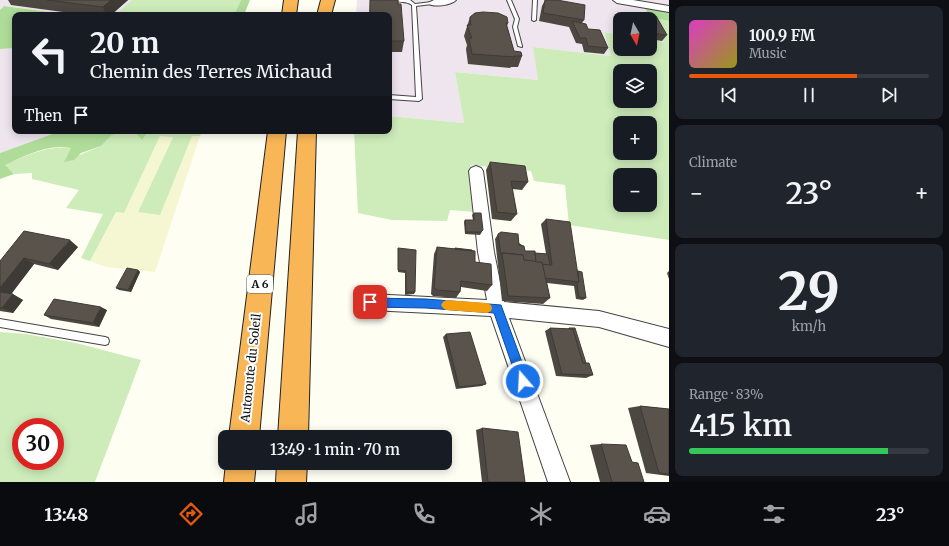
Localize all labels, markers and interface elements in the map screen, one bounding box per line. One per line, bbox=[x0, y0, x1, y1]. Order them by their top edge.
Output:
north arrow bbox=[613, 12, 657, 56]
map controls bbox=[613, 12, 657, 212]
text: 20 m bbox=[90, 25, 159, 61]
text: 100.9 FM bbox=[749, 26, 815, 45]
icon: left bbox=[24, 28, 76, 80]
text: Music bbox=[749, 45, 787, 62]
text: Chemin des Terres Michaud bbox=[90, 60, 332, 83]
button: layers bbox=[613, 64, 657, 108]
icon: previous bbox=[718, 84, 740, 106]
icon: pause bbox=[798, 84, 820, 106]
icon: next bbox=[878, 84, 900, 106]
icon: arrive bbox=[70, 104, 92, 126]
text: Then bbox=[24, 106, 62, 125]
button: + bbox=[613, 116, 657, 160]
text: Climate bbox=[689, 154, 737, 171]
button: − bbox=[613, 168, 657, 212]
text: 23° bbox=[785, 174, 833, 212]
text: − bbox=[689, 179, 704, 207]
text: + bbox=[914, 179, 929, 207]
text: 29 bbox=[778, 259, 840, 324]
road number: A 6 bbox=[247, 275, 273, 293]
pin bbox=[353, 285, 387, 319]
icon: arrive bbox=[359, 291, 381, 313]
street label: Autoroute du Soleil bbox=[237, 313, 264, 424]
text: km/h bbox=[792, 318, 826, 335]
position arrow bbox=[502, 360, 544, 402]
text: Range · 83% bbox=[689, 386, 763, 403]
text: 415 km bbox=[689, 406, 792, 444]
speed limit sign: 30 bbox=[12, 418, 64, 470]
text: 13:49 · 1 min · 70 m bbox=[270, 440, 400, 459]
icon: directions bbox=[177, 500, 205, 528]
icon: music bbox=[293, 500, 321, 528]
icon: phone bbox=[410, 500, 438, 528]
icon: climate bbox=[527, 500, 555, 528]
icon: car bbox=[643, 500, 671, 528]
icon: filters bbox=[760, 500, 788, 528]
text: 13:48 bbox=[44, 503, 88, 526]
text: 23° bbox=[876, 503, 905, 526]

